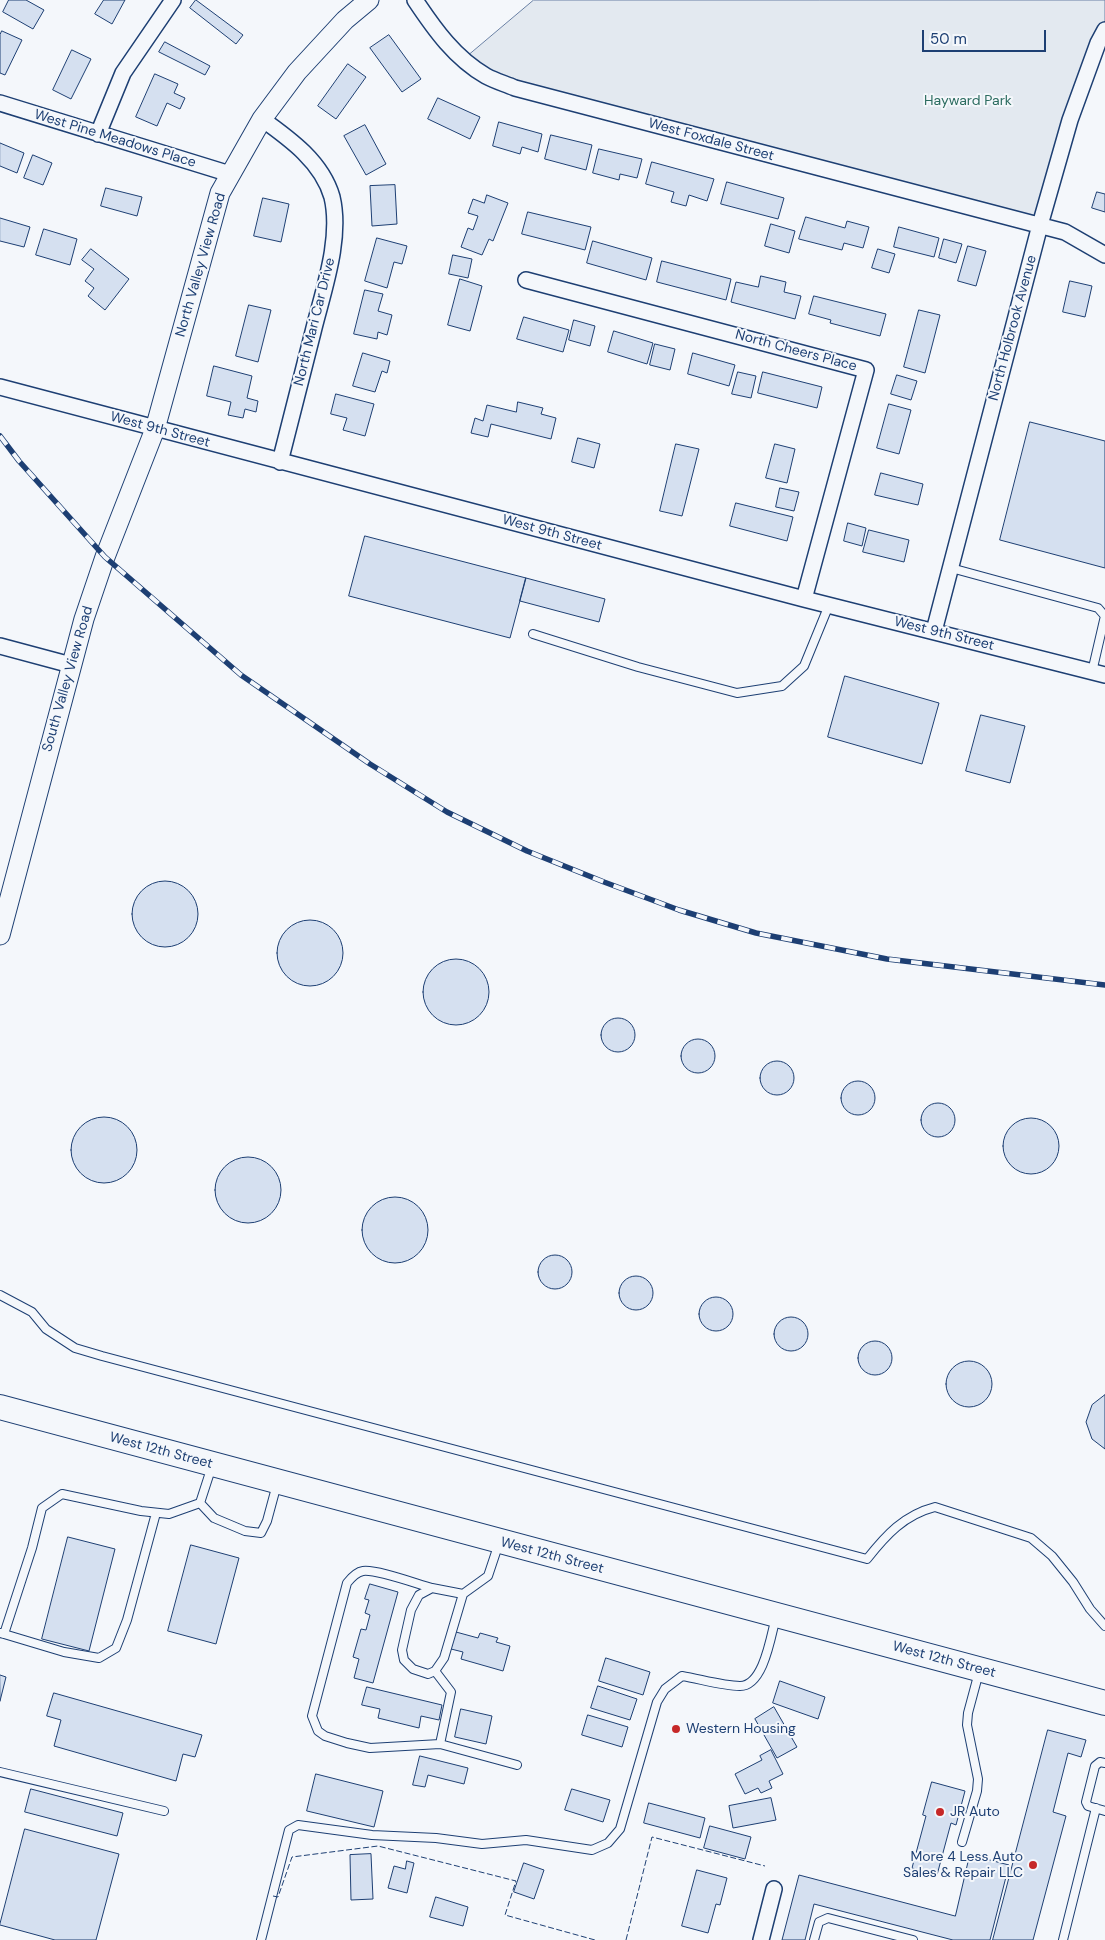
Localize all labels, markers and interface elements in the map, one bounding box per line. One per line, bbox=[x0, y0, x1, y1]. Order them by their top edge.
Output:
scale bar bbox=[925, 20, 1049, 52]
text: 50 m bbox=[930, 29, 967, 49]
park label: Hayward Park bbox=[924, 93, 1012, 109]
street label: West Pine Meadows Place bbox=[32, 106, 198, 172]
street label: West Foxdale Street bbox=[646, 115, 776, 165]
street label: North Valley View Road bbox=[172, 191, 230, 339]
street label: North Holbrook Avenue bbox=[985, 253, 1041, 403]
street label: North Mari Car Drive bbox=[291, 256, 339, 388]
street label: North Cheers Place bbox=[733, 327, 859, 375]
street label: West 9th Street bbox=[108, 409, 212, 451]
street label: West 9th Street bbox=[500, 512, 604, 554]
street label: South Valley View Road bbox=[39, 604, 97, 754]
street label: West 9th Street bbox=[892, 613, 996, 655]
street label: West 12th Street bbox=[108, 1429, 214, 1473]
street label: West 12th Street bbox=[499, 1534, 605, 1578]
street label: West 12th Street bbox=[891, 1638, 997, 1682]
place label: Western Housing bbox=[686, 1721, 796, 1737]
marker: Western Housing bbox=[670, 1723, 682, 1735]
place label: JR Auto bbox=[950, 1804, 1000, 1820]
marker: JR Auto bbox=[934, 1806, 946, 1818]
place label: More 4 Less Auto Sales & Repair LLC bbox=[903, 1849, 1023, 1881]
marker: More 4 Less Auto Sales & Repair LLC bbox=[1027, 1859, 1039, 1871]

